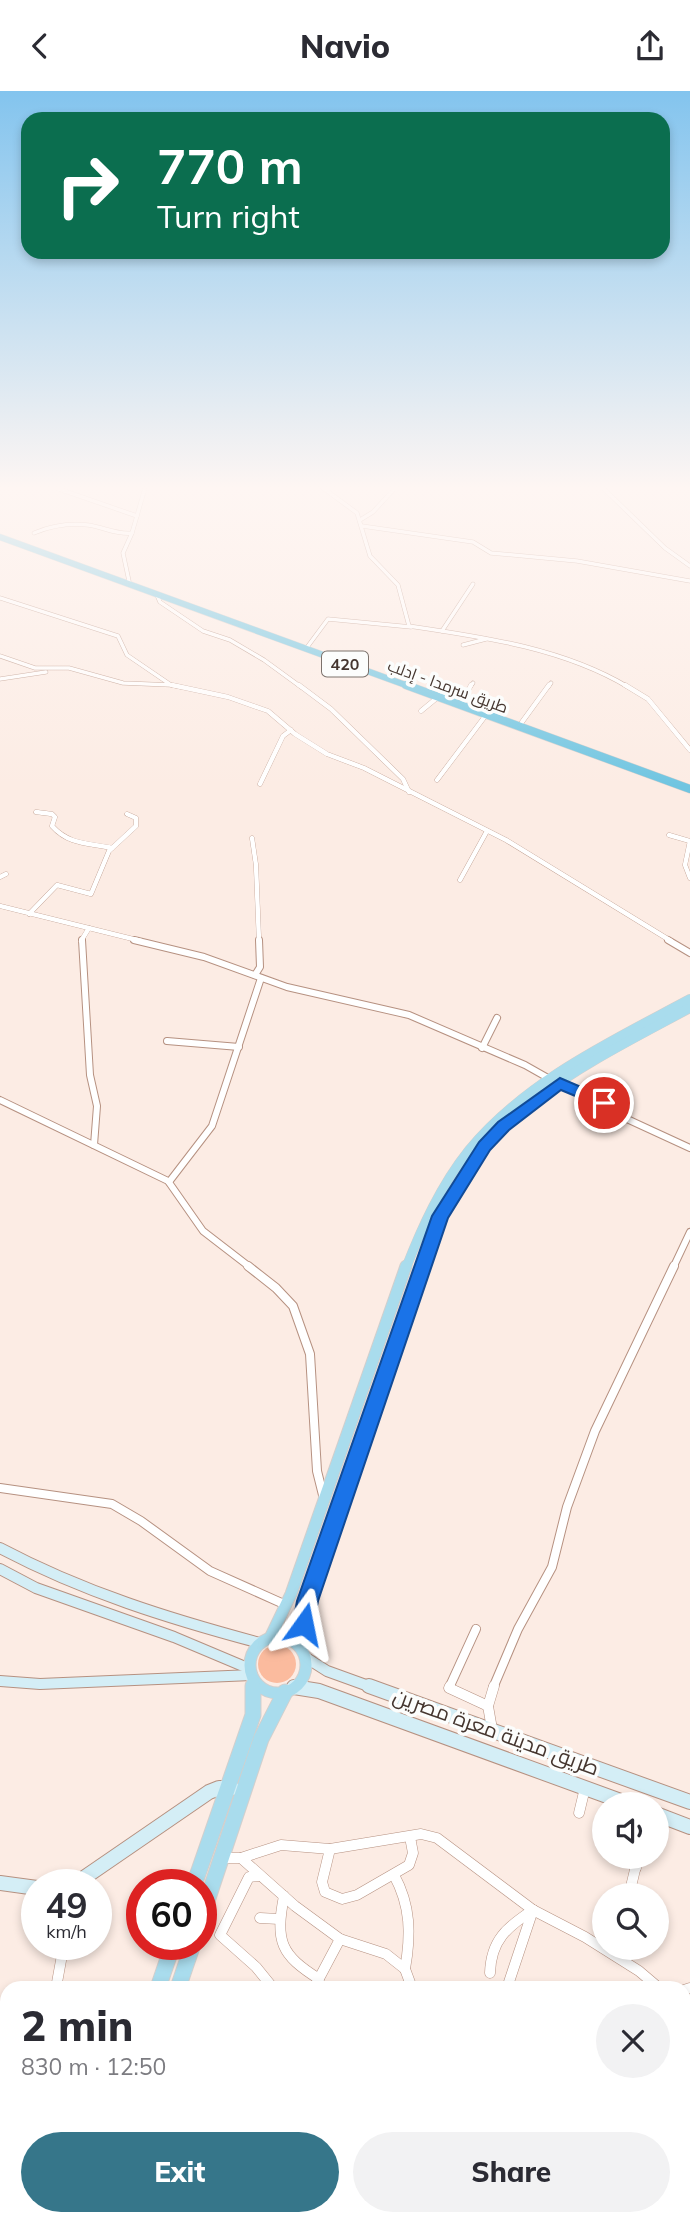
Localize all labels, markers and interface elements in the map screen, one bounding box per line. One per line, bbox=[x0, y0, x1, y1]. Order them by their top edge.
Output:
text: Navio bbox=[300, 26, 390, 66]
icon: back bbox=[21, 27, 59, 65]
icon: share bbox=[631, 27, 669, 65]
text: 770 m bbox=[157, 135, 303, 196]
icon: right bbox=[42, 140, 133, 231]
text: Turn right bbox=[157, 196, 300, 236]
road number: 420 bbox=[322, 651, 368, 677]
street label: طريق سرمدا - إدلب bbox=[385, 655, 511, 718]
pin bbox=[574, 1073, 634, 1133]
icon: arrive bbox=[585, 1084, 623, 1122]
position arrow bbox=[267, 1587, 341, 1661]
street label: طريق مدينة معرة مصرين bbox=[389, 1682, 603, 1781]
map controls bbox=[592, 1792, 669, 1960]
button: sound bbox=[592, 1792, 669, 1869]
speed limit sign: 60 bbox=[126, 1869, 217, 1960]
text: 49 bbox=[45, 1883, 88, 1927]
button: search bbox=[592, 1883, 669, 1960]
text: km/h bbox=[46, 1920, 87, 1943]
text: 2 min bbox=[21, 1999, 134, 2052]
button: close bbox=[596, 2004, 670, 2078]
text: 830 m · 12:50 bbox=[21, 2052, 166, 2081]
button: Exit bbox=[21, 2132, 339, 2212]
button: Share bbox=[353, 2132, 670, 2212]

